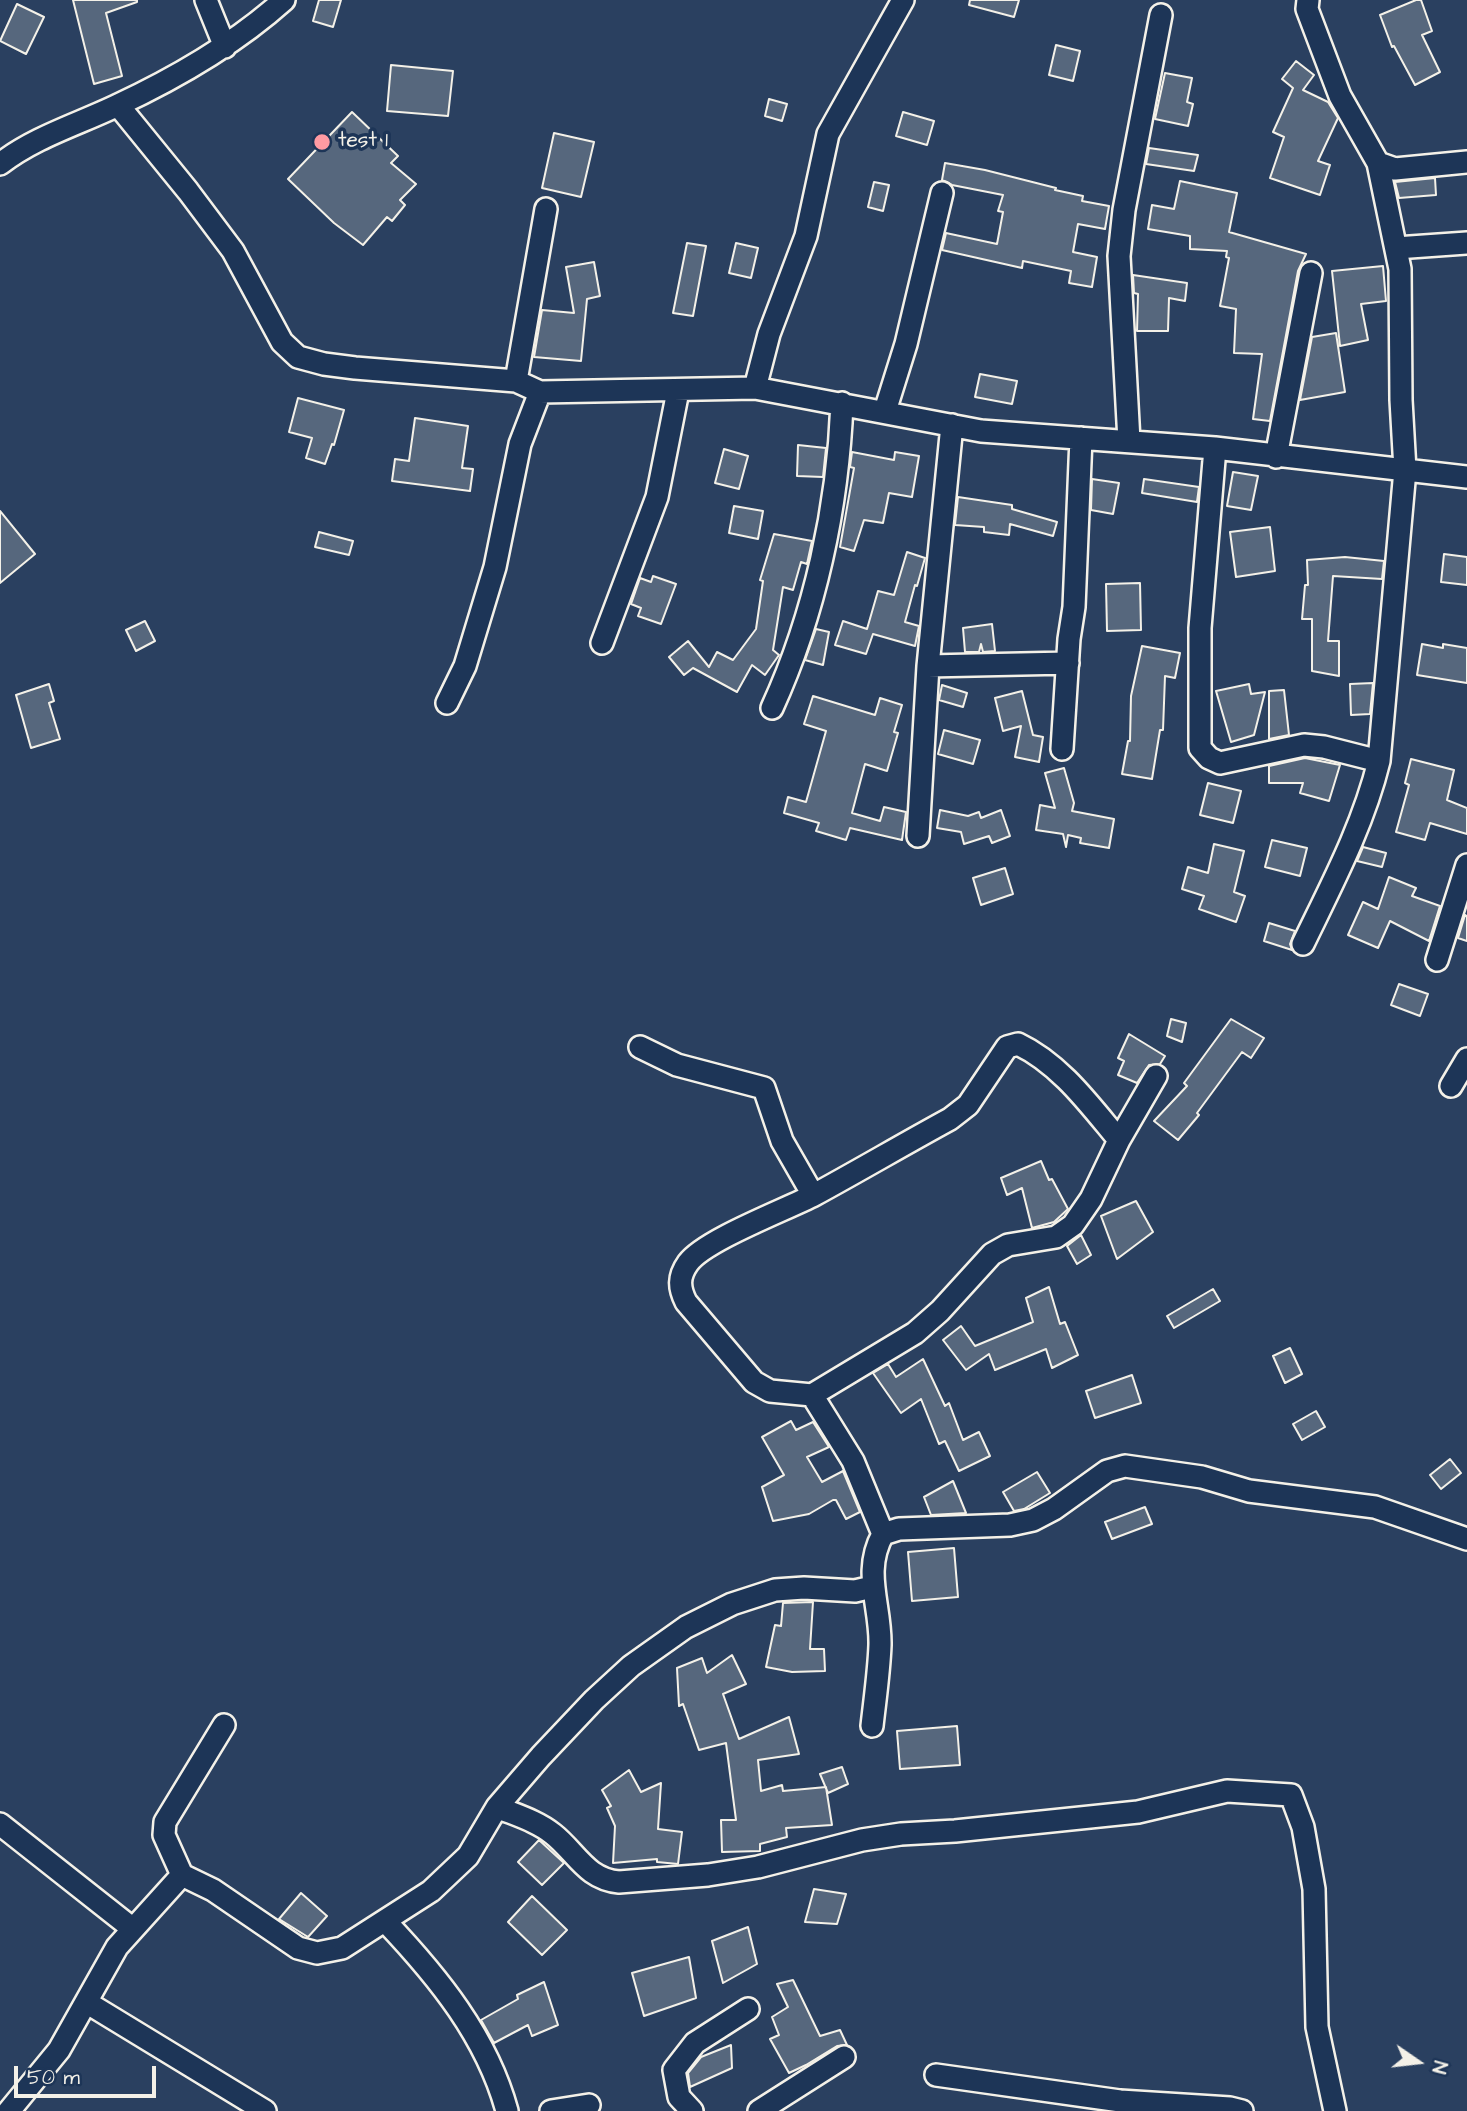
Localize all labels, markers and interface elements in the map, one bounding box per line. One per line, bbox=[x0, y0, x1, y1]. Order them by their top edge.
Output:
place label: test 1 bbox=[338, 129, 388, 155]
marker: test 1 bbox=[312, 132, 332, 152]
north arrow bbox=[1383, 2027, 1453, 2097]
scale bar bbox=[18, 2052, 159, 2096]
text: N bbox=[1424, 2058, 1453, 2076]
text: 50 m bbox=[27, 2063, 80, 2092]

